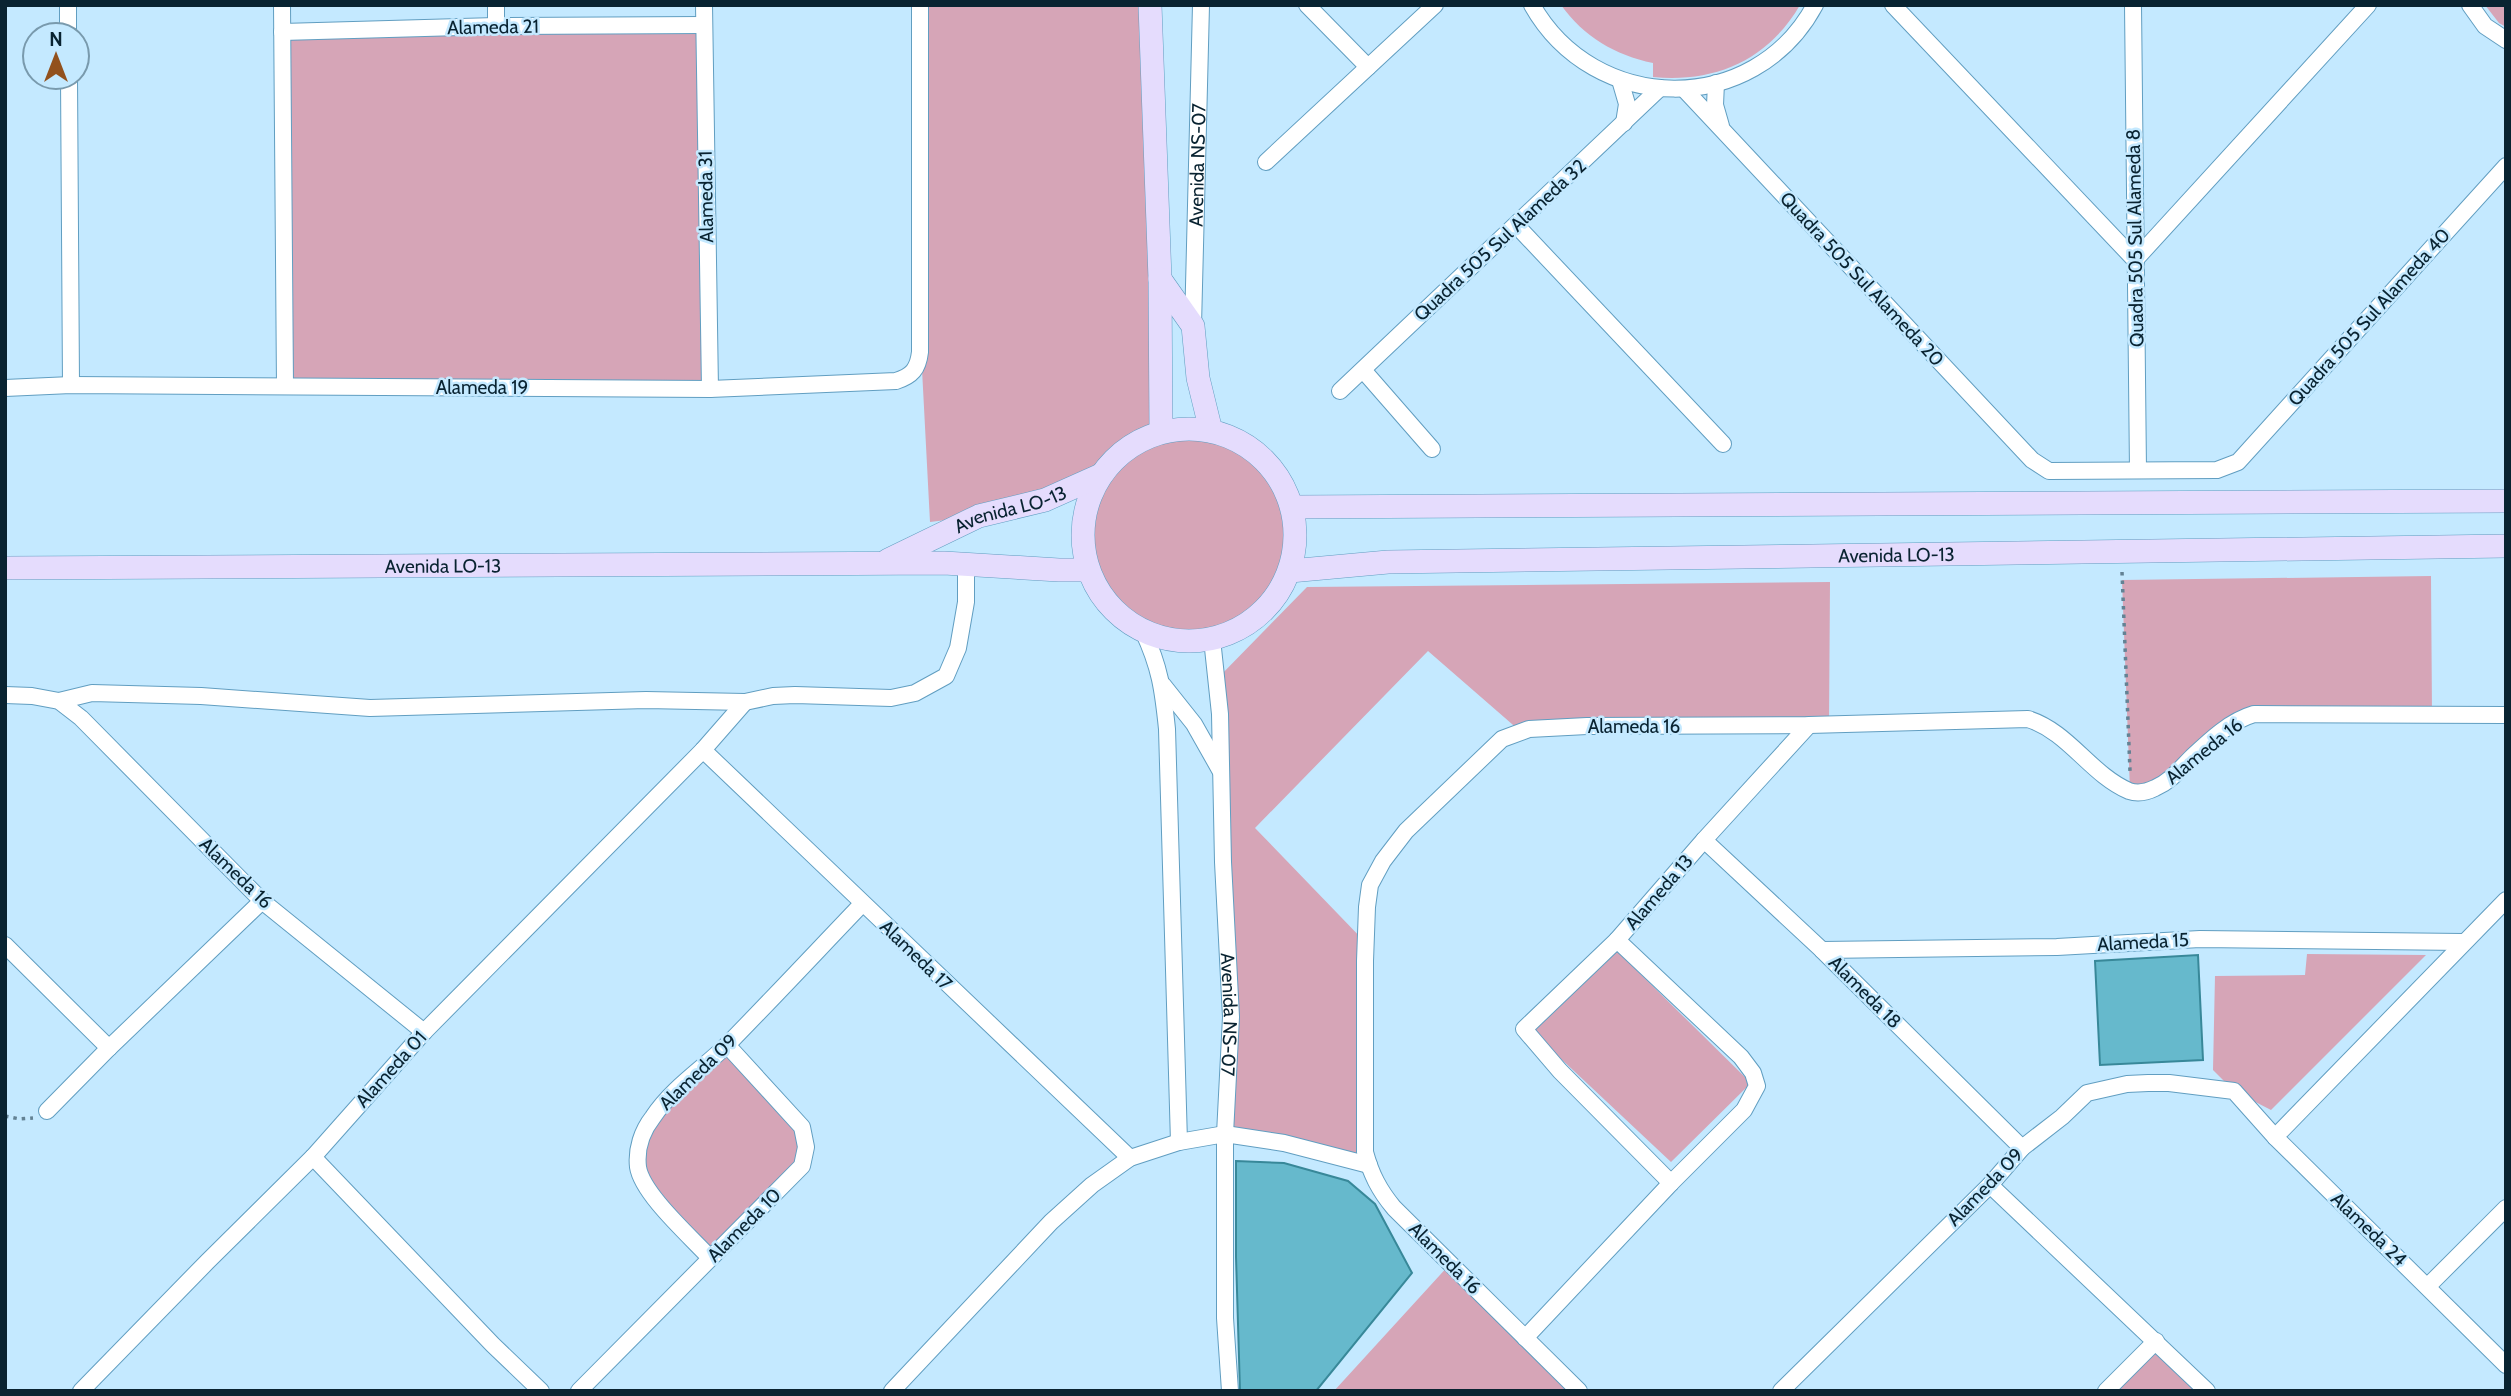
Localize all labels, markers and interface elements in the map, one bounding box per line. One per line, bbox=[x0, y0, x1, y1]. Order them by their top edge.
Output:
street label: Alameda 21 bbox=[447, 15, 539, 39]
north arrow bbox=[21, 21, 91, 91]
text: N bbox=[49, 28, 63, 51]
street label: Avenida NS-07 bbox=[1184, 102, 1210, 227]
street label: Quadra 505 Sul Alameda 8 bbox=[2122, 129, 2148, 347]
street label: Alameda 31 bbox=[694, 151, 718, 243]
street label: Quadra 505 Sul Alameda 32 bbox=[1409, 154, 1591, 326]
street label: Quadra 505 Sul Alameda 20 bbox=[1775, 187, 1949, 371]
street label: Quadra 505 Sul Alameda 40 bbox=[2283, 223, 2455, 411]
street label: Alameda 19 bbox=[436, 376, 528, 399]
street label: Avenida LO-13 bbox=[950, 480, 1070, 538]
street label: Avenida LO-13 bbox=[1838, 542, 1955, 567]
street label: Avenida LO-13 bbox=[385, 554, 501, 577]
street label: Alameda 16 bbox=[2161, 713, 2247, 789]
street label: Alameda 16 bbox=[1588, 715, 1680, 738]
street label: Alameda 16 bbox=[195, 833, 277, 913]
street label: Alameda 13 bbox=[1620, 850, 1698, 934]
street label: Alameda 17 bbox=[875, 915, 957, 995]
street label: Alameda 15 bbox=[2096, 928, 2190, 956]
street label: Alameda 18 bbox=[1824, 951, 1906, 1033]
street label: Avenida NS-07 bbox=[1216, 952, 1242, 1077]
street label: Alameda 01 bbox=[351, 1026, 431, 1112]
street label: Alameda 09 bbox=[654, 1029, 742, 1115]
street label: Alameda 09 bbox=[1942, 1143, 2028, 1231]
street label: Alameda 10 bbox=[702, 1183, 786, 1267]
street label: Alameda 24 bbox=[2326, 1187, 2412, 1271]
street label: Alameda 16 bbox=[1404, 1217, 1486, 1299]

